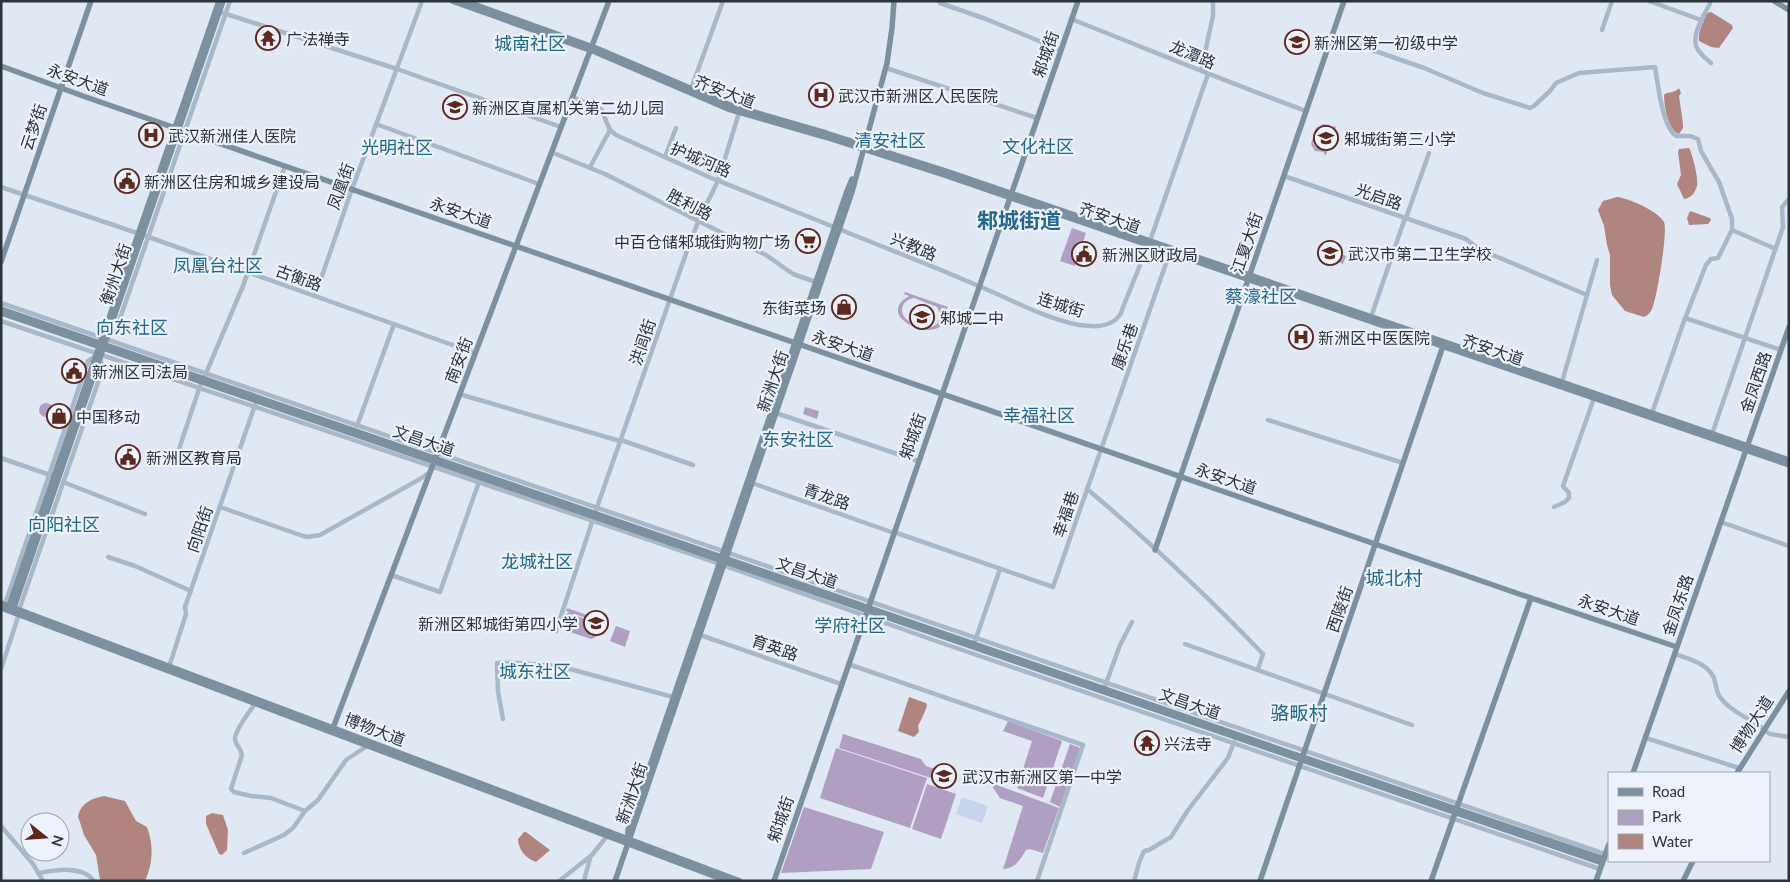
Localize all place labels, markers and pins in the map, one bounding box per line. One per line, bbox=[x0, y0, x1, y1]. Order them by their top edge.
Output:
temple icon: 广法禅寺 bbox=[255, 25, 281, 51]
place label: 广法禅寺 bbox=[286, 29, 350, 48]
school or university icon: 新洲区第一初级中学 bbox=[1284, 29, 1310, 55]
place label: 新洲区第一初级中学 bbox=[1314, 33, 1458, 52]
hospital icon: 武汉市新洲区人民医院 bbox=[808, 82, 834, 108]
place label: 武汉市新洲区人民医院 bbox=[838, 86, 998, 105]
school or university icon: 新洲区直属机关第二幼儿园 bbox=[442, 94, 468, 120]
place label: 新洲区直属机关第二幼儿园 bbox=[472, 98, 664, 117]
hospital icon: 武汉新洲佳人医院 bbox=[138, 122, 164, 148]
school or university icon: 邾城街第三小学 bbox=[1313, 125, 1339, 151]
place label: 武汉新洲佳人医院 bbox=[168, 126, 296, 145]
place label: 邾城街第三小学 bbox=[1344, 129, 1456, 148]
public building icon: 新洲区住房和城乡建设局 bbox=[114, 168, 140, 194]
place label: 新洲区住房和城乡建设局 bbox=[144, 172, 320, 191]
supermarket icon: 中百仓储邾城街购物广场 bbox=[795, 228, 821, 254]
place label: 中百仓储邾城街购物广场 bbox=[614, 232, 790, 251]
school or university icon: 武汉市第二卫生学校 bbox=[1317, 240, 1343, 266]
public building icon: 新洲区财政局 bbox=[1071, 241, 1097, 267]
place label: 武汉市第二卫生学校 bbox=[1348, 244, 1492, 263]
place label: 新洲区财政局 bbox=[1102, 245, 1198, 264]
shop icon: 东街菜场 bbox=[831, 294, 857, 320]
place label: 东街菜场 bbox=[762, 298, 826, 317]
school or university icon: 邾城二中 bbox=[909, 304, 935, 330]
place label: 邾城二中 bbox=[940, 308, 1004, 327]
hospital icon: 新洲区中医医院 bbox=[1288, 324, 1314, 350]
place label: 新洲区中医医院 bbox=[1318, 328, 1430, 347]
public building icon: 新洲区司法局 bbox=[61, 358, 87, 384]
place label: 新洲区司法局 bbox=[92, 362, 188, 381]
shop icon: 中国移动 bbox=[46, 403, 72, 429]
place label: 中国移动 bbox=[76, 407, 140, 426]
public building icon: 新洲区教育局 bbox=[115, 444, 141, 470]
place label: 新洲区教育局 bbox=[146, 448, 242, 467]
school or university icon: 新洲区邾城街第四小学 bbox=[583, 610, 609, 636]
place label: 新洲区邾城街第四小学 bbox=[418, 614, 578, 633]
temple icon: 兴法寺 bbox=[1134, 730, 1160, 756]
place label: 兴法寺 bbox=[1164, 734, 1212, 753]
school or university icon: 武汉市新洲区第一中学 bbox=[931, 763, 957, 789]
place label: 武汉市新洲区第一中学 bbox=[962, 767, 1122, 786]

